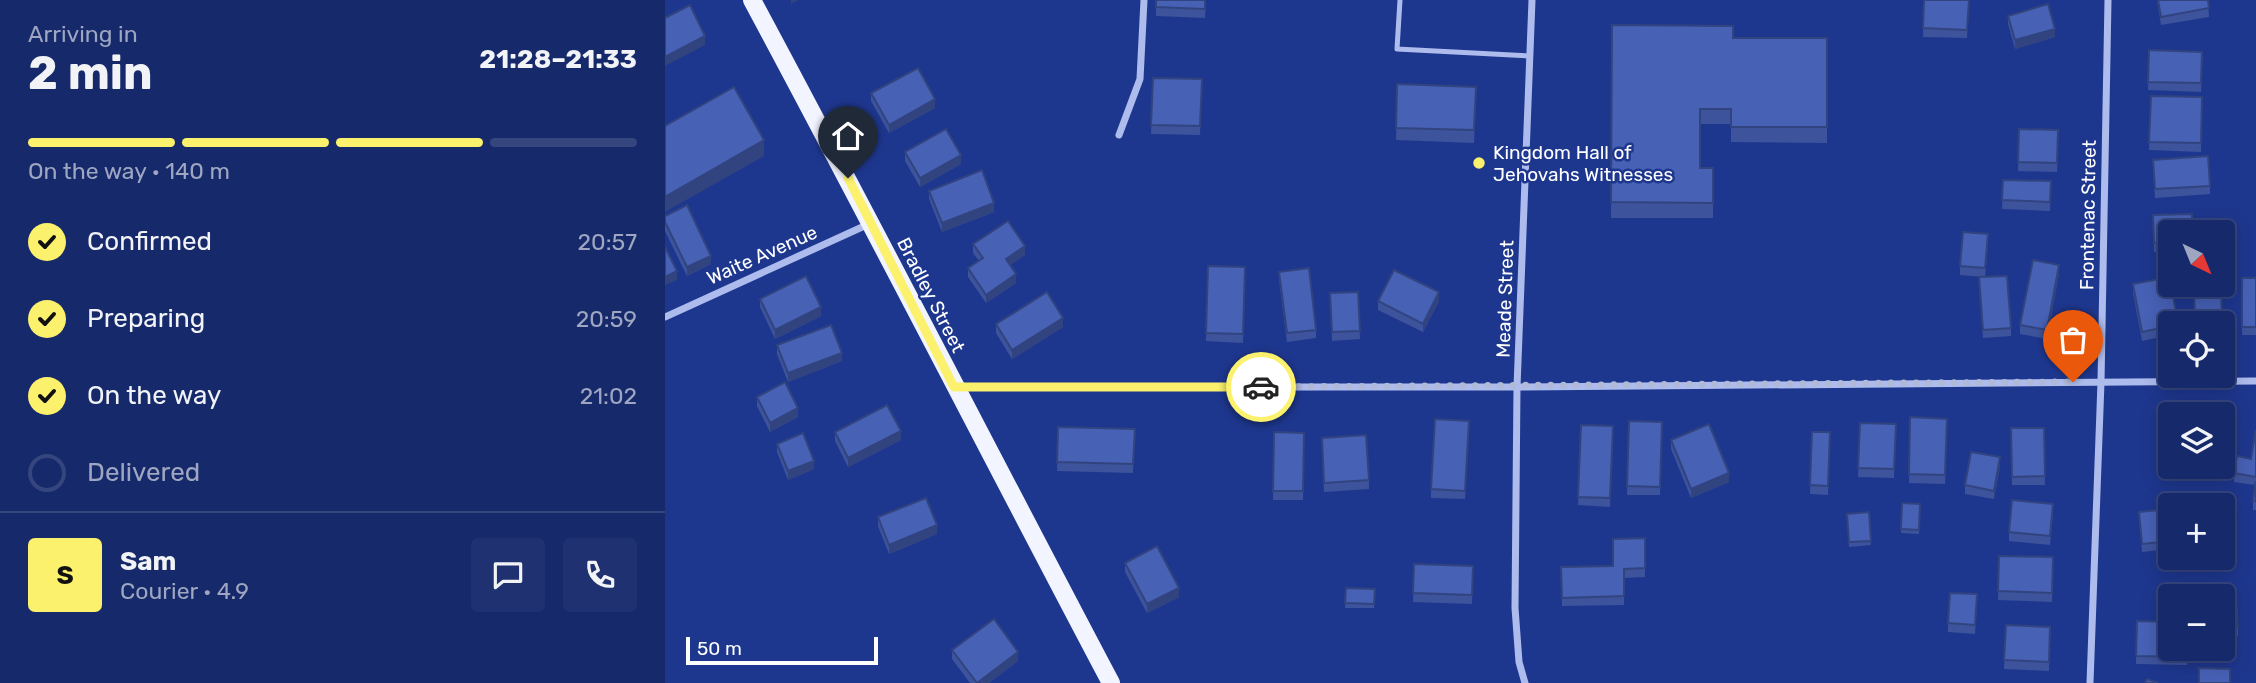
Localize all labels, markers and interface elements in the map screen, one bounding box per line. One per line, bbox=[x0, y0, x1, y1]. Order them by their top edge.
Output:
text: Arriving in bbox=[28, 20, 138, 48]
text: 21:28–21:33 bbox=[479, 44, 637, 75]
text: 2 min bbox=[28, 46, 153, 101]
pin bbox=[818, 106, 878, 178]
icon: home bbox=[829, 117, 867, 155]
street label: Frontenac Street bbox=[2075, 139, 2101, 290]
place label: Kingdom Hall of Jehovahs Witnesses bbox=[1493, 141, 1673, 186]
marker: Kingdom Hall of Jehovahs Witnesses bbox=[1471, 155, 1487, 171]
text: On the way · 140 m bbox=[28, 157, 230, 185]
street label: Waite Avenue bbox=[703, 220, 821, 290]
north arrow bbox=[2158, 220, 2235, 298]
map controls bbox=[2158, 220, 2235, 661]
icon: check bbox=[28, 223, 66, 261]
text: Confirmed bbox=[87, 226, 212, 257]
text: 20:57 bbox=[578, 228, 637, 256]
street label: Bradley Street bbox=[892, 234, 970, 357]
street label: Meade Street bbox=[1491, 239, 1519, 358]
icon: check bbox=[28, 300, 66, 338]
text: Preparing bbox=[87, 303, 205, 334]
text: 20:59 bbox=[576, 305, 637, 333]
pin bbox=[2043, 310, 2103, 382]
button: locate bbox=[2158, 311, 2235, 388]
icon: bag bbox=[2054, 321, 2092, 359]
courier bbox=[1226, 352, 1296, 422]
icon: car bbox=[1242, 368, 1280, 406]
icon: check bbox=[28, 377, 66, 415]
text: On the way bbox=[87, 380, 221, 411]
text: 21:02 bbox=[580, 382, 637, 410]
button: layers bbox=[2158, 402, 2235, 479]
text: Delivered bbox=[87, 457, 200, 488]
button: + bbox=[2158, 493, 2235, 570]
button: chat bbox=[471, 538, 545, 612]
button: phone bbox=[563, 538, 637, 612]
text: Sam bbox=[120, 546, 176, 577]
text: S bbox=[56, 560, 74, 591]
text: Courier · 4.9 bbox=[120, 577, 249, 605]
button: − bbox=[2158, 584, 2235, 661]
scale bar bbox=[686, 634, 879, 666]
text: 50 m bbox=[697, 637, 742, 660]

